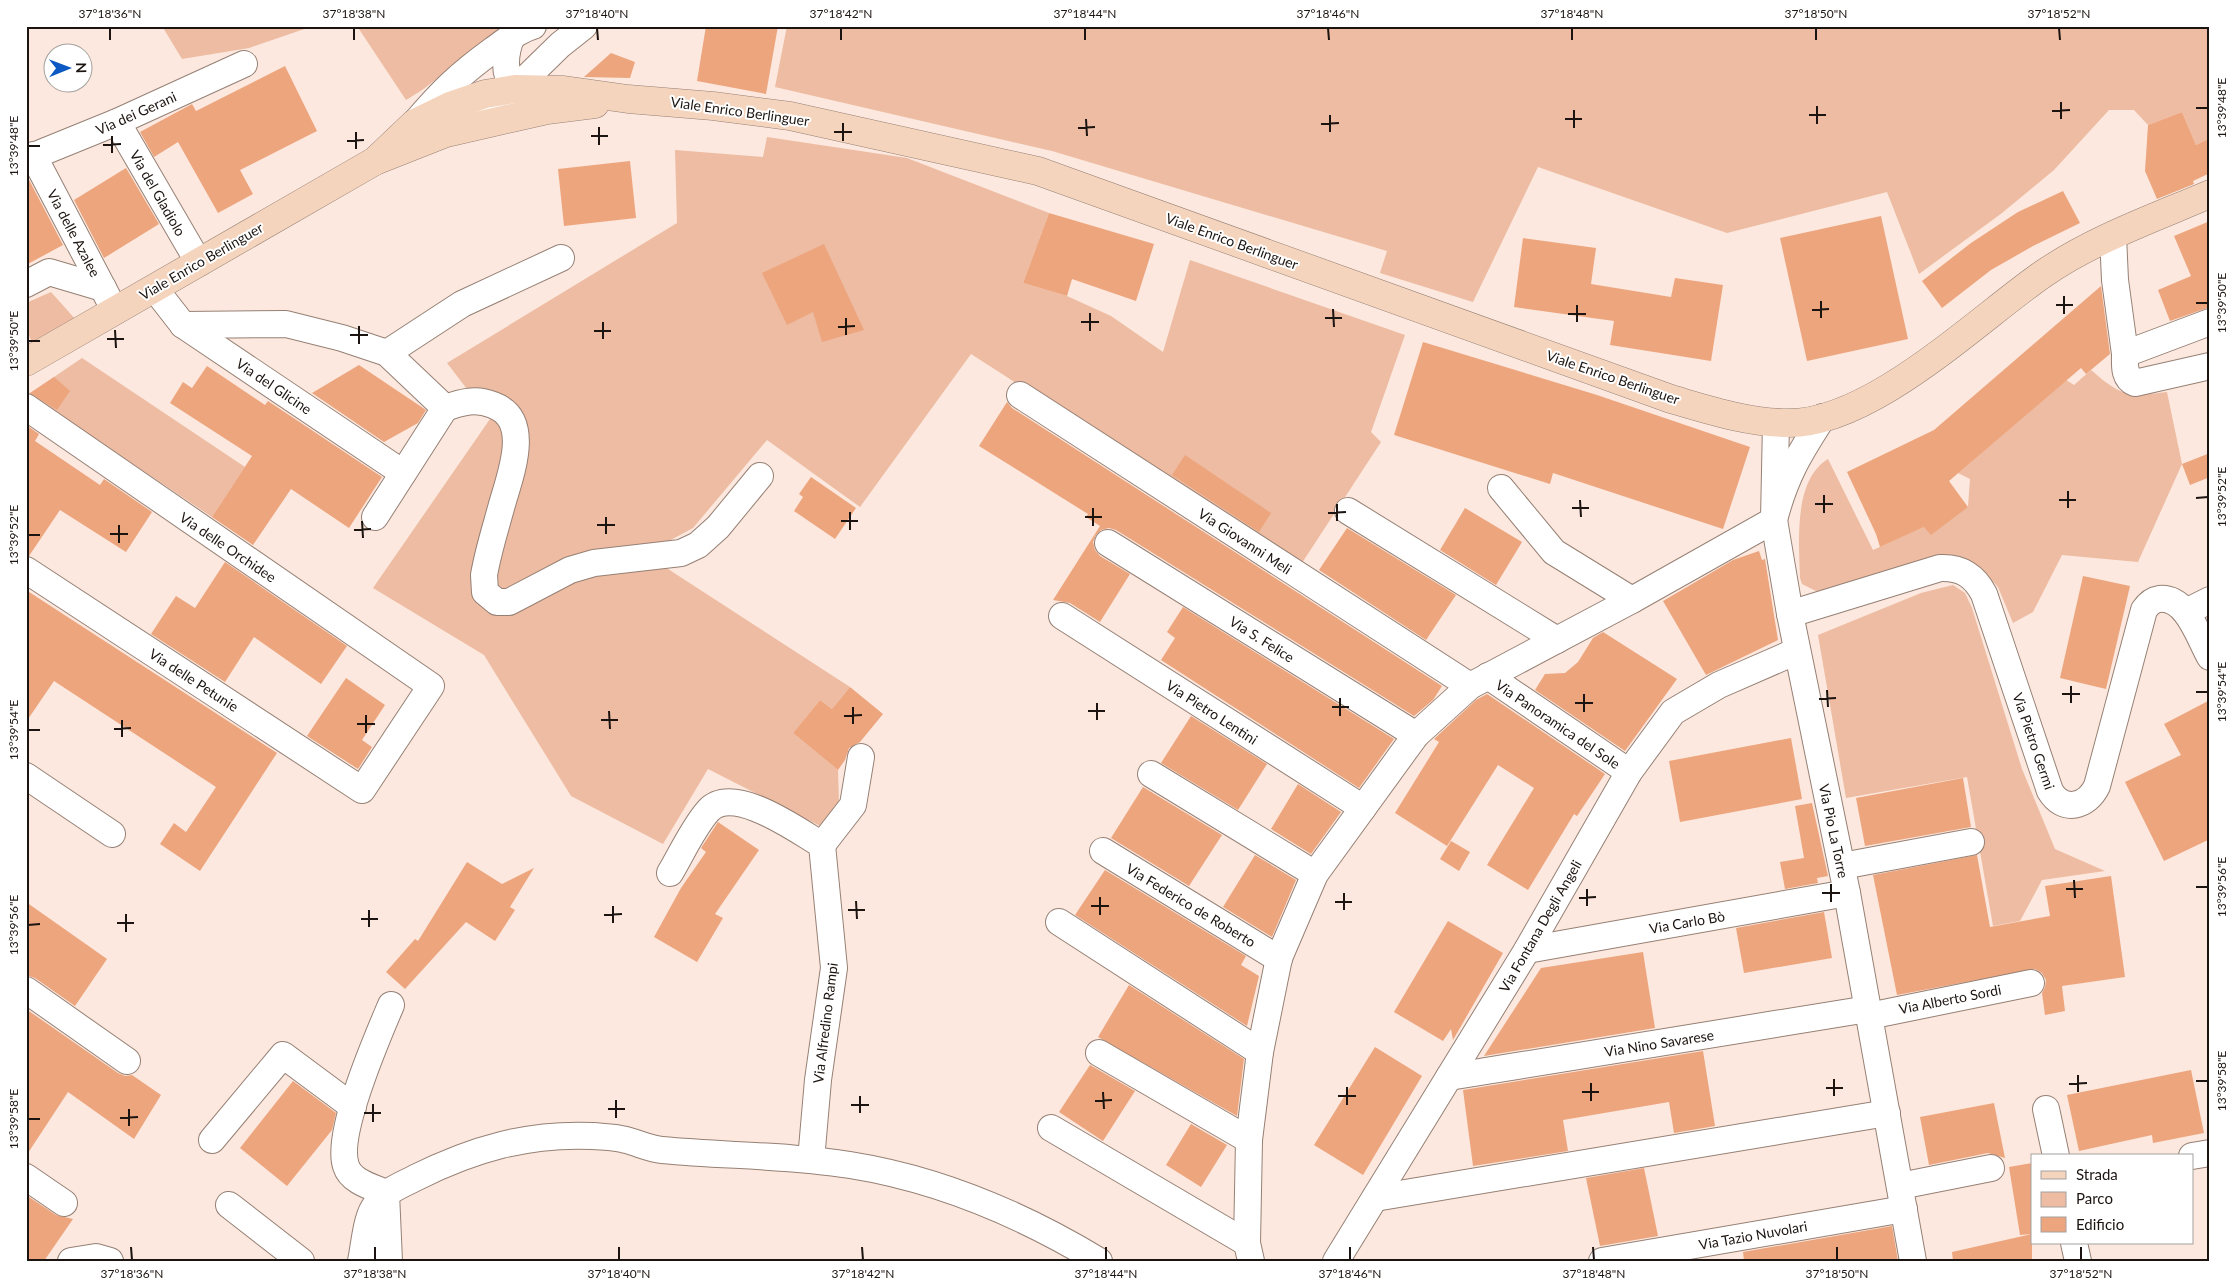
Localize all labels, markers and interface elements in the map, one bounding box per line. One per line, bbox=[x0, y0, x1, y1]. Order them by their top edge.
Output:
text: 37°18'36"N bbox=[79, 6, 141, 21]
text: 37°18'38"N bbox=[323, 6, 385, 21]
text: 37°18'40"N bbox=[566, 6, 628, 21]
text: 37°18'42"N bbox=[810, 6, 872, 21]
text: 37°18'44"N bbox=[1054, 6, 1116, 21]
text: 37°18'46"N bbox=[1297, 6, 1359, 21]
text: 37°18'48"N bbox=[1541, 6, 1603, 21]
text: 37°18'50"N bbox=[1785, 6, 1847, 21]
text: 37°18'52"N bbox=[2028, 6, 2090, 21]
north arrow bbox=[42, 42, 92, 92]
text: N bbox=[73, 62, 90, 73]
text: 13°39'48"E bbox=[2214, 78, 2229, 138]
street label: Via dei Gerani bbox=[93, 88, 179, 138]
street label: Viale Enrico Berlinguer bbox=[670, 93, 810, 129]
text: 13°39'48"E bbox=[6, 116, 21, 176]
street label: Via del Gladiolo bbox=[127, 147, 189, 239]
street label: Via delle Azalee bbox=[44, 186, 104, 280]
street label: Viale Enrico Berlinguer bbox=[1163, 209, 1301, 273]
street label: Viale Enrico Berlinguer bbox=[136, 219, 266, 303]
text: 13°39'50"E bbox=[2214, 273, 2229, 333]
text: 13°39'50"E bbox=[6, 311, 21, 371]
street label: Viale Enrico Berlinguer bbox=[1544, 346, 1682, 408]
street label: Via del Glicine bbox=[233, 354, 315, 418]
text: 13°39'52"E bbox=[2214, 467, 2229, 527]
street label: Via Giovanni Meli bbox=[1195, 504, 1295, 578]
text: 13°39'52"E bbox=[6, 505, 21, 565]
street label: Via delle Orchidee bbox=[177, 508, 279, 586]
street label: Via S. Felice bbox=[1226, 612, 1298, 666]
street label: Via delle Petunie bbox=[146, 645, 242, 715]
text: 13°39'54"E bbox=[2214, 662, 2229, 722]
street label: Via Pietro Lentini bbox=[1163, 676, 1261, 748]
street label: Via Panoramica del Sole bbox=[1492, 676, 1624, 772]
street label: Via Pietro Germi bbox=[2009, 690, 2059, 792]
text: 13°39'54"E bbox=[6, 700, 21, 760]
street label: Via Pio La Torre bbox=[1816, 782, 1852, 880]
street label: Via Fontana Degli Angeli bbox=[1495, 857, 1585, 995]
text: 13°39'56"E bbox=[2214, 857, 2229, 917]
street label: Via Federico de Roberto bbox=[1123, 860, 1259, 950]
text: 13°39'56"E bbox=[6, 895, 21, 955]
street label: Via Carlo Bò bbox=[1648, 907, 1726, 937]
street label: Via Alfredino Rampi bbox=[809, 962, 841, 1084]
street label: Via Alberto Sordi bbox=[1897, 981, 2003, 1017]
street label: Via Nino Savarese bbox=[1603, 1026, 1715, 1060]
text: 13°39'58"E bbox=[2214, 1051, 2229, 1111]
text: 13°39'58"E bbox=[6, 1089, 21, 1149]
legend bbox=[2031, 1154, 2194, 1244]
text: Strada bbox=[2076, 1165, 2118, 1183]
text: Parco bbox=[2076, 1189, 2113, 1207]
text: Edificio bbox=[2076, 1215, 2124, 1233]
street label: Via Tazio Nuvolari bbox=[1697, 1217, 1809, 1253]
text: 37°18'36"N bbox=[101, 1266, 163, 1281]
text: 37°18'38"N bbox=[344, 1266, 406, 1281]
text: 37°18'40"N bbox=[588, 1266, 650, 1281]
text: 37°18'42"N bbox=[832, 1266, 894, 1281]
text: 37°18'44"N bbox=[1075, 1266, 1137, 1281]
text: 37°18'46"N bbox=[1319, 1266, 1381, 1281]
text: 37°18'48"N bbox=[1563, 1266, 1625, 1281]
text: 37°18'50"N bbox=[1806, 1266, 1868, 1281]
text: 37°18'52"N bbox=[2050, 1266, 2112, 1281]

